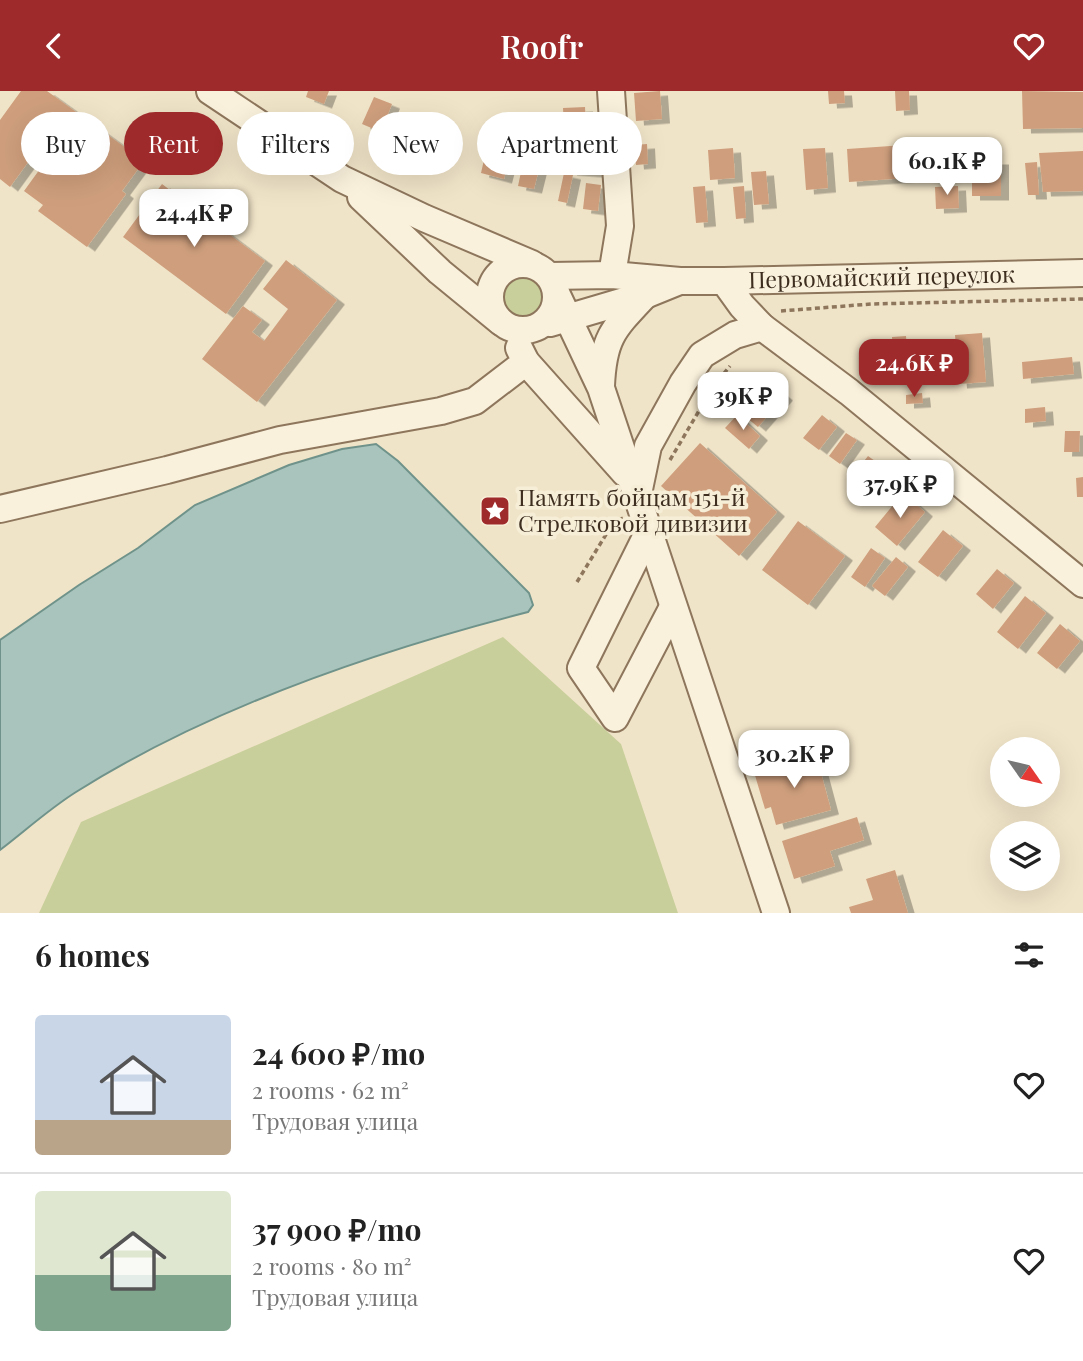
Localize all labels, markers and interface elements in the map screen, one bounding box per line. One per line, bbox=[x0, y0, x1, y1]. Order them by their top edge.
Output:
text: Roofr bbox=[500, 24, 583, 67]
icon: back bbox=[35, 27, 73, 65]
icon: heart bbox=[1010, 27, 1048, 65]
chip: Buy bbox=[21, 112, 110, 175]
chip: Rent bbox=[124, 112, 223, 175]
chip: Filters bbox=[237, 112, 354, 175]
chip: New bbox=[368, 112, 463, 175]
chip: Apartment bbox=[477, 112, 642, 175]
pin: 60.1K ₽ bbox=[882, 137, 1012, 197]
text: 60.1K ₽ bbox=[908, 144, 986, 175]
pin: 24.4K ₽ bbox=[129, 190, 259, 249]
text: 24.4K ₽ bbox=[155, 196, 233, 227]
street label: Первомайский переулок bbox=[748, 258, 1015, 294]
pin: 24.6K ₽ bbox=[849, 339, 979, 399]
text: 24.6K ₽ bbox=[875, 346, 953, 377]
pin: 39K ₽ bbox=[694, 373, 792, 432]
text: 39K ₽ bbox=[714, 379, 772, 410]
pin: 37.9K ₽ bbox=[835, 461, 965, 520]
text: 37.9K ₽ bbox=[863, 467, 937, 498]
place label: Память бойцам 151-й Стрелковой дивизии bbox=[518, 481, 748, 538]
place icon: Память бойцам 151-й Стрелковой дивизии bbox=[478, 494, 512, 528]
pin: 30.2K ₽ bbox=[729, 731, 859, 790]
text: 30.2K ₽ bbox=[754, 737, 834, 768]
north arrow bbox=[990, 737, 1060, 807]
map controls bbox=[990, 737, 1060, 891]
button: layers bbox=[990, 821, 1060, 891]
text: 6 homes bbox=[35, 935, 150, 975]
icon: filters bbox=[1010, 936, 1048, 974]
text: 24 600 ₽/mo bbox=[252, 1033, 425, 1073]
icon: home bbox=[91, 1043, 175, 1127]
icon: heart bbox=[1010, 1066, 1048, 1104]
text: 2 rooms · 62 m² bbox=[252, 1074, 409, 1105]
text: Трудовая улица bbox=[252, 1105, 418, 1136]
text: 37 900 ₽/mo bbox=[252, 1209, 422, 1249]
icon: home bbox=[91, 1219, 175, 1303]
icon: heart bbox=[1010, 1242, 1048, 1280]
text: 2 rooms · 80 m² bbox=[252, 1250, 412, 1281]
text: Трудовая улица bbox=[252, 1281, 418, 1312]

